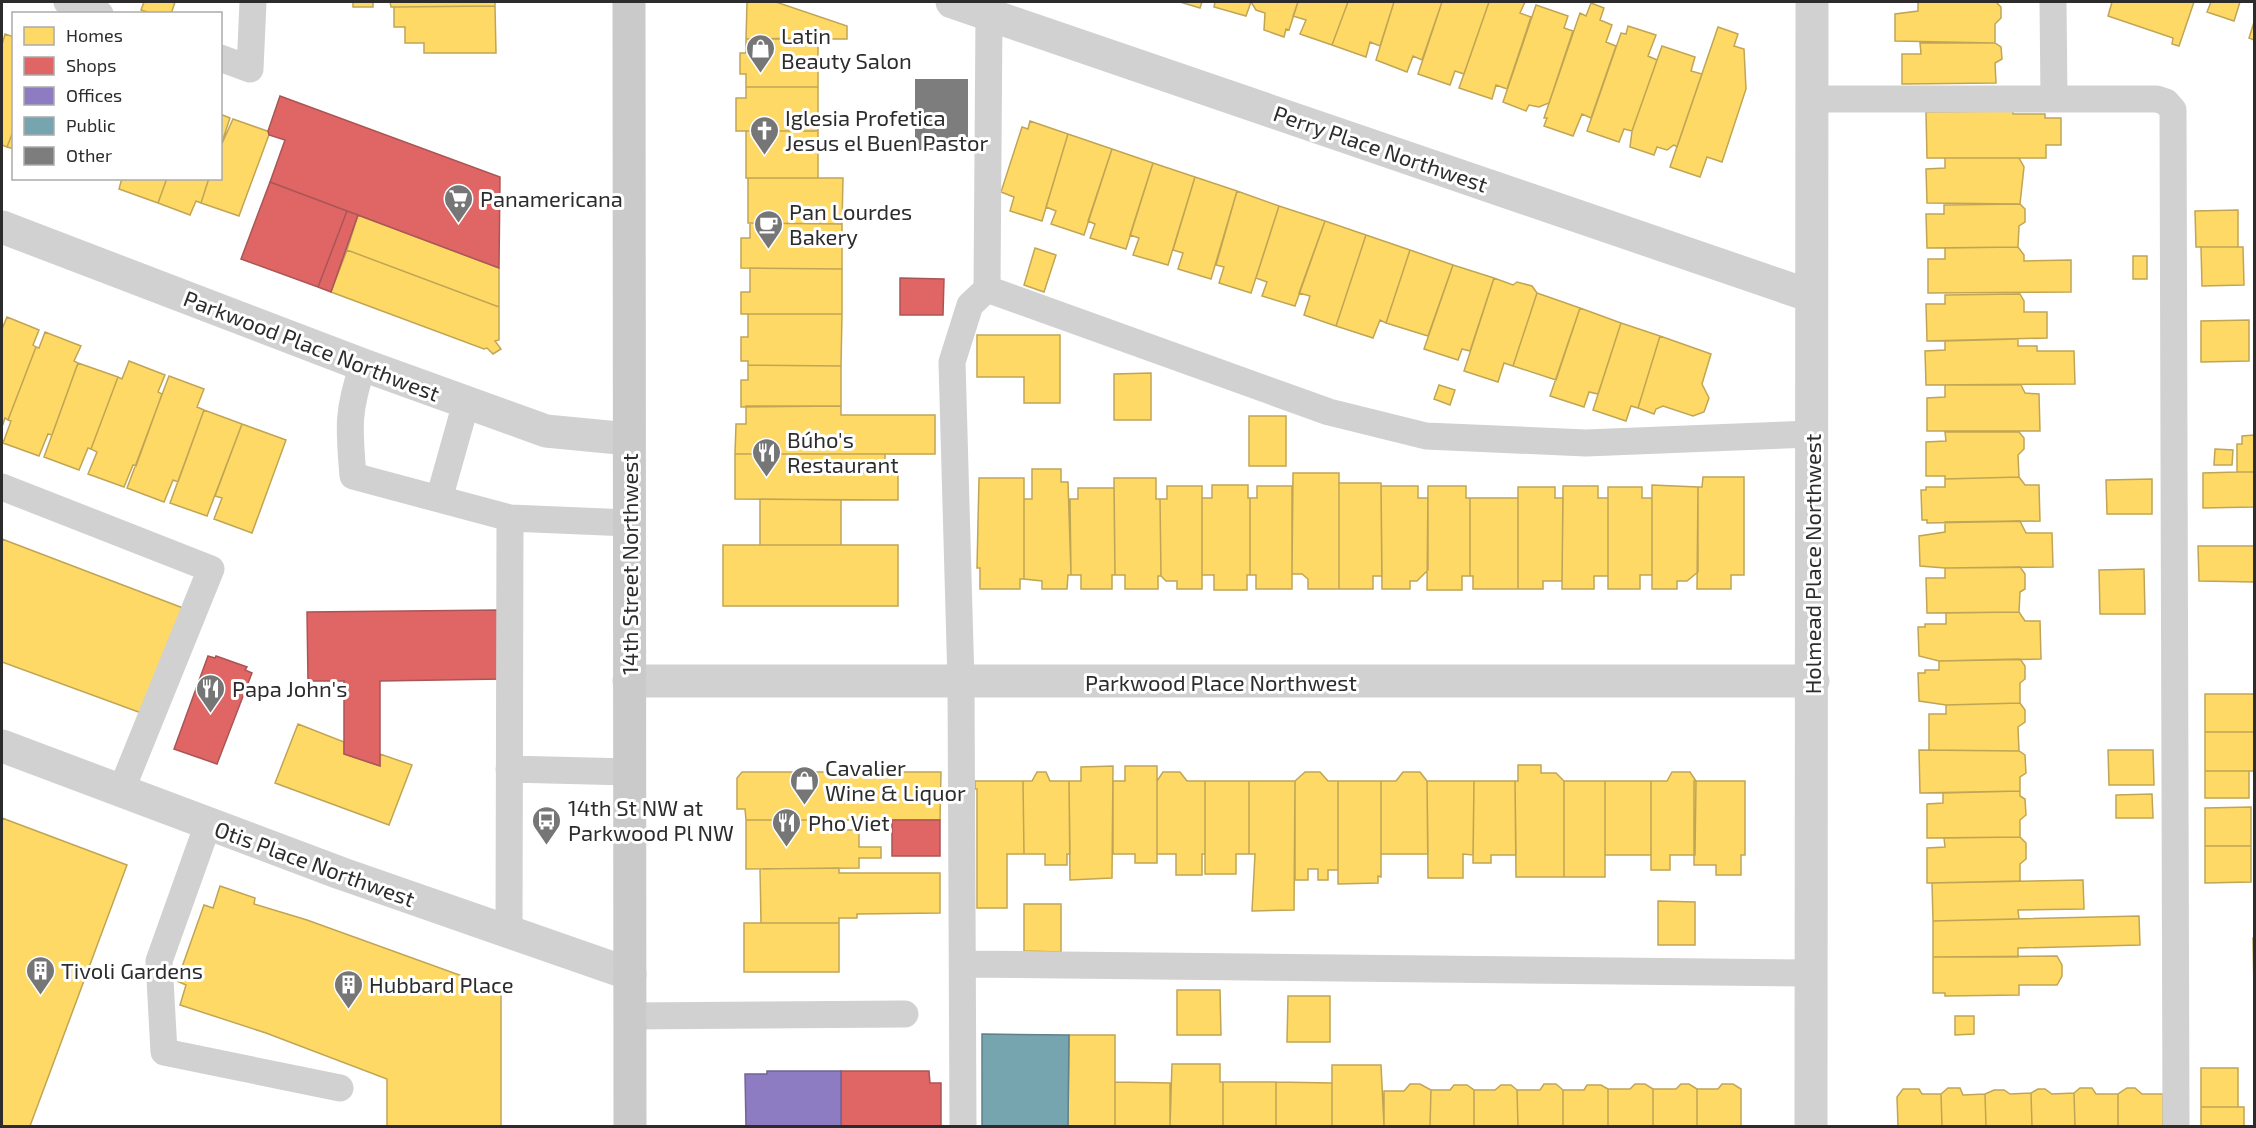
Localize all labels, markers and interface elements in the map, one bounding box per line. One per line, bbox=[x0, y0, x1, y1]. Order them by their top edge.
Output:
legend bbox=[12, 12, 222, 180]
place label: Latin Beauty Salon bbox=[781, 22, 912, 73]
text: Homes bbox=[66, 24, 123, 46]
shop icon: Latin Beauty Salon bbox=[744, 32, 776, 74]
text: Shops bbox=[66, 54, 116, 76]
text: Offices bbox=[66, 84, 122, 106]
street label: Perry Place Northwest bbox=[1271, 99, 1491, 197]
place label: Iglesia Profetica Jesus el Buen Pastor bbox=[785, 104, 989, 155]
text: Public bbox=[66, 114, 116, 136]
church icon: Iglesia Profetica Jesus el Buen Pastor bbox=[748, 114, 780, 156]
text: Other bbox=[66, 144, 112, 166]
supermarket icon: Panamericana bbox=[443, 182, 475, 224]
place label: Panamericana bbox=[480, 185, 623, 211]
place label: Pan Lourdes Bakery bbox=[789, 198, 912, 249]
cafe icon: Pan Lourdes Bakery bbox=[752, 208, 784, 250]
street label: Parkwood Place Northwest bbox=[180, 284, 444, 406]
place label: Búho's Restaurant bbox=[787, 426, 899, 477]
street label: Holmead Place Northwest bbox=[1799, 434, 1825, 694]
restaurant icon: Búho's Restaurant bbox=[750, 436, 782, 478]
street label: 14th Street Northwest bbox=[616, 453, 642, 675]
street label: Parkwood Place Northwest bbox=[1085, 669, 1357, 695]
restaurant icon: Papa John's bbox=[195, 672, 227, 714]
place label: Papa John's bbox=[232, 675, 347, 701]
place label: Cavalier Wine & Liquor bbox=[825, 754, 966, 805]
shop icon: Cavalier Wine & Liquor bbox=[788, 764, 820, 806]
place label: 14th St NW at Parkwood Pl NW bbox=[568, 794, 734, 845]
bus stop icon: 14th St NW at Parkwood Pl NW bbox=[531, 804, 563, 846]
restaurant icon: Pho Viet bbox=[771, 806, 803, 848]
place label: Pho Viet bbox=[808, 809, 890, 835]
street label: Otis Place Northwest bbox=[211, 815, 419, 911]
building icon: Tivoli Gardens bbox=[24, 954, 56, 996]
place label: Tivoli Gardens bbox=[61, 957, 203, 983]
building icon: Hubbard Place bbox=[332, 968, 364, 1010]
place label: Hubbard Place bbox=[369, 971, 514, 997]

